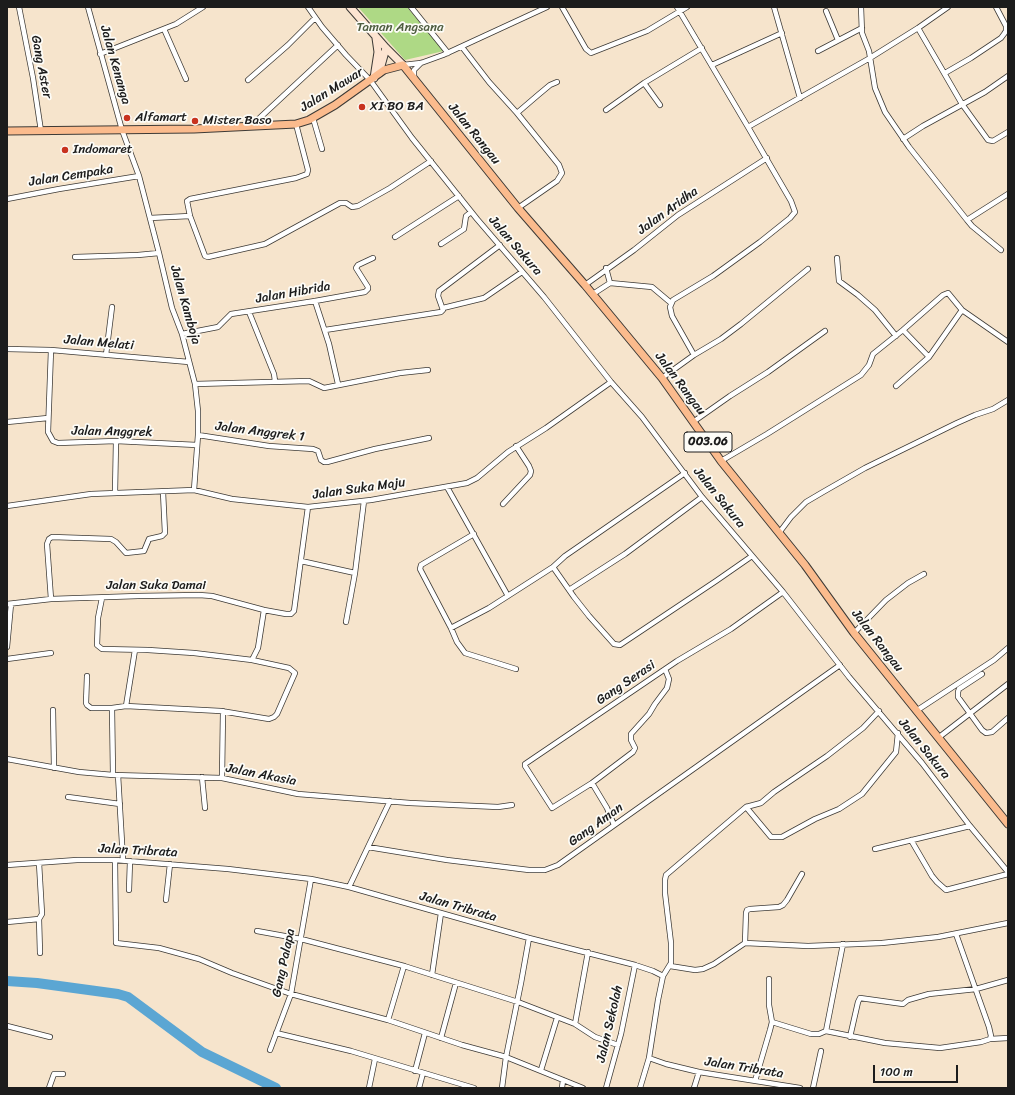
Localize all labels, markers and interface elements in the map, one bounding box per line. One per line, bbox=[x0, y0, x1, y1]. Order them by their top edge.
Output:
park label: Taman Angsana bbox=[357, 20, 443, 36]
street label: Jalan Kenanga bbox=[96, 24, 134, 106]
street label: Gang Aster bbox=[27, 34, 55, 100]
street label: Jalan Mawar bbox=[298, 65, 366, 115]
place label: XI BO BA bbox=[370, 99, 424, 115]
street label: Jalan Rangau bbox=[444, 100, 504, 168]
marker: XI BO BA bbox=[357, 102, 367, 112]
place label: Alfamart bbox=[135, 110, 187, 126]
marker: Alfamart bbox=[122, 113, 132, 123]
place label: Mister Baso bbox=[203, 113, 272, 129]
marker: Mister Baso bbox=[190, 116, 200, 126]
place label: Indomaret bbox=[73, 142, 132, 158]
marker: Indomaret bbox=[60, 145, 70, 155]
street label: Jalan Cempaka bbox=[28, 162, 114, 190]
street label: Jalan Aridha bbox=[635, 184, 701, 238]
street label: Jalan Sakura bbox=[485, 213, 545, 279]
street label: Jalan Kamboja bbox=[166, 264, 204, 346]
street label: Jalan Hibrida bbox=[254, 279, 332, 307]
street label: Jalan Melati bbox=[63, 332, 135, 354]
street label: Jalan Rangau bbox=[651, 349, 709, 419]
street label: Jalan Anggrek 1 bbox=[214, 419, 306, 445]
street label: Jalan Anggrek bbox=[71, 423, 153, 441]
road number: 003.06 bbox=[684, 432, 732, 452]
street label: Jalan Sakura bbox=[690, 464, 748, 532]
street label: Jalan Suka Maju bbox=[312, 475, 406, 503]
street label: Jalan Suka Damai bbox=[106, 578, 206, 594]
street label: Jalan Rangau bbox=[848, 607, 906, 675]
street label: Gang Serasi bbox=[594, 658, 658, 708]
street label: Jalan Sakura bbox=[895, 715, 953, 783]
street label: Jalan Akasia bbox=[225, 761, 297, 789]
street label: Gang Aman bbox=[566, 800, 626, 850]
street label: Jalan Tribrata bbox=[98, 841, 178, 861]
street label: Jalan Tribrata bbox=[418, 889, 498, 925]
street label: Gang Palapa bbox=[269, 927, 299, 999]
street label: Jalan Sekolah bbox=[594, 984, 626, 1064]
street label: Jalan Tribrata bbox=[704, 1054, 784, 1082]
scale bar bbox=[875, 1057, 960, 1083]
text: 100 m bbox=[880, 1061, 913, 1083]

